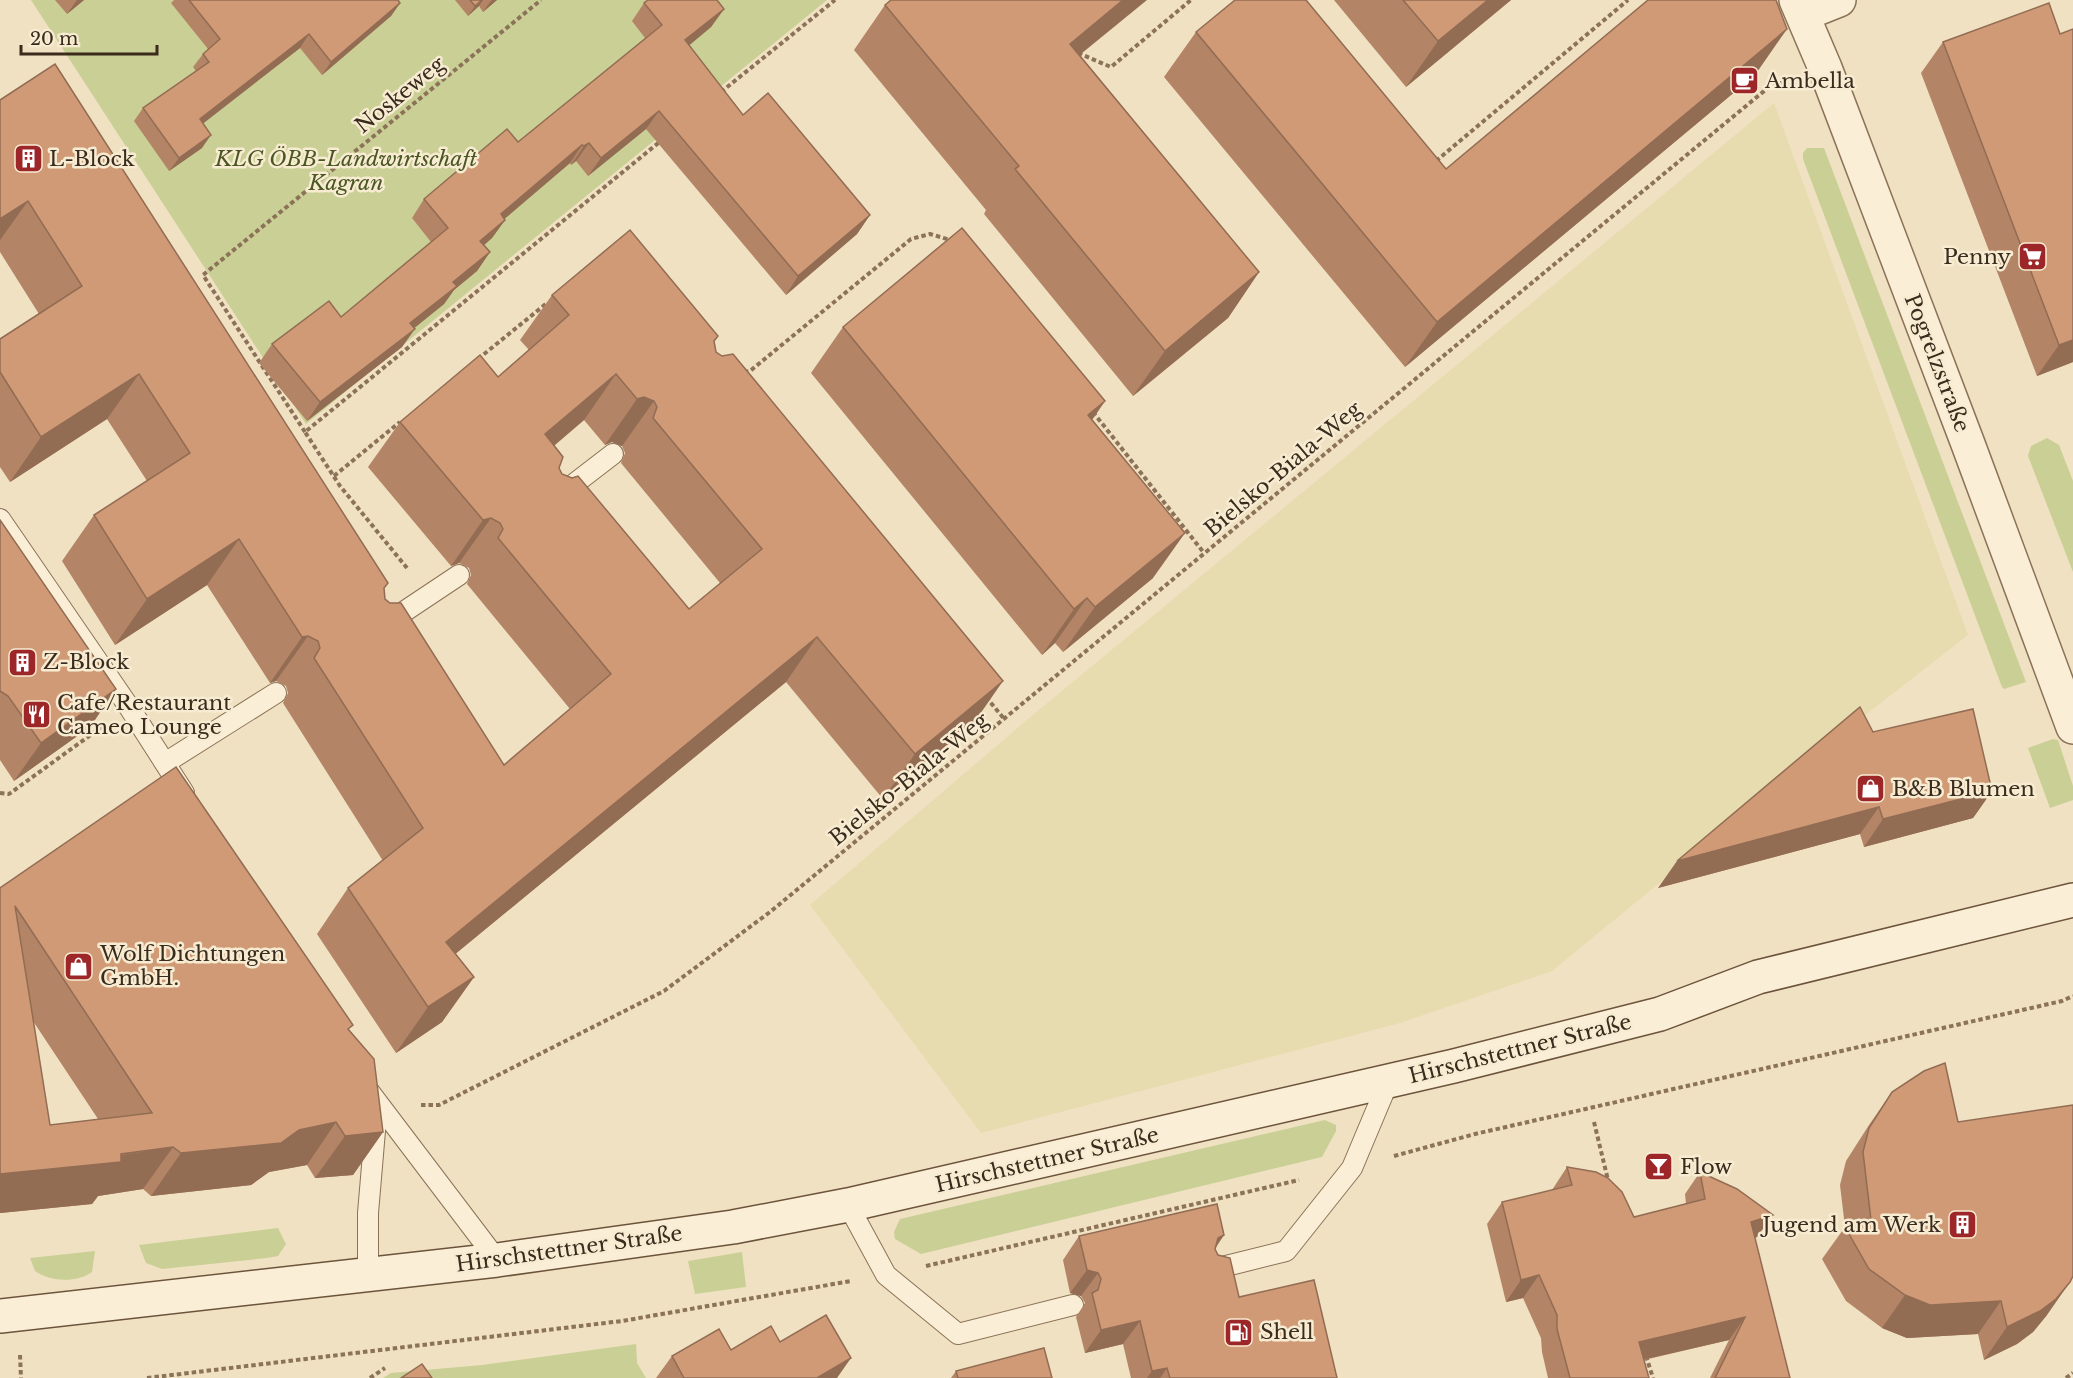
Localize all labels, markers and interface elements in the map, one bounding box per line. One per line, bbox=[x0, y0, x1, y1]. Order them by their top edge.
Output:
scale bar bbox=[21, 18, 158, 56]
text: 20 m bbox=[30, 28, 78, 50]
street label: Noskeweg bbox=[350, 51, 450, 139]
cafe icon: Ambella bbox=[1728, 65, 1760, 97]
place label: Ambella bbox=[1764, 68, 1855, 94]
building icon: L-Block bbox=[12, 143, 44, 175]
place label: L-Block bbox=[49, 146, 135, 172]
park label: KLG ÖBB-Landwirtschaft Kagran bbox=[214, 146, 477, 196]
supermarket icon: Penny bbox=[2016, 241, 2048, 273]
place label: Penny bbox=[1943, 244, 2012, 270]
street label: Pogrelzstraße bbox=[1899, 290, 1975, 436]
street label: Bielsko-Biala-Weg bbox=[1199, 395, 1367, 542]
building icon: Z-Block bbox=[6, 646, 38, 678]
place label: Z-Block bbox=[43, 649, 130, 675]
place label: Cafe/Restaurant Cameo Lounge bbox=[57, 690, 231, 740]
restaurant icon: Cafe/Restaurant Cameo Lounge bbox=[20, 699, 52, 731]
street label: Bielsko-Biala-Weg bbox=[824, 707, 994, 851]
shop icon: B&B Blumen bbox=[1855, 773, 1887, 805]
place label: B&B Blumen bbox=[1892, 776, 2035, 802]
place label: Wolf Dichtungen GmbH. bbox=[99, 941, 285, 991]
shop icon: Wolf Dichtungen GmbH. bbox=[63, 950, 95, 982]
street label: Hirschstettner Straße bbox=[1406, 1009, 1634, 1089]
street label: Hirschstettner Straße bbox=[933, 1122, 1161, 1198]
bar icon: Flow bbox=[1643, 1151, 1675, 1183]
place label: Flow bbox=[1680, 1154, 1732, 1180]
building icon: Jugend am Werk bbox=[1946, 1209, 1978, 1241]
place label: Jugend am Werk bbox=[1760, 1212, 1941, 1238]
street label: Hirschstettner Straße bbox=[454, 1220, 684, 1278]
fuel station icon: Shell bbox=[1223, 1316, 1255, 1348]
place label: Shell bbox=[1260, 1319, 1314, 1345]

